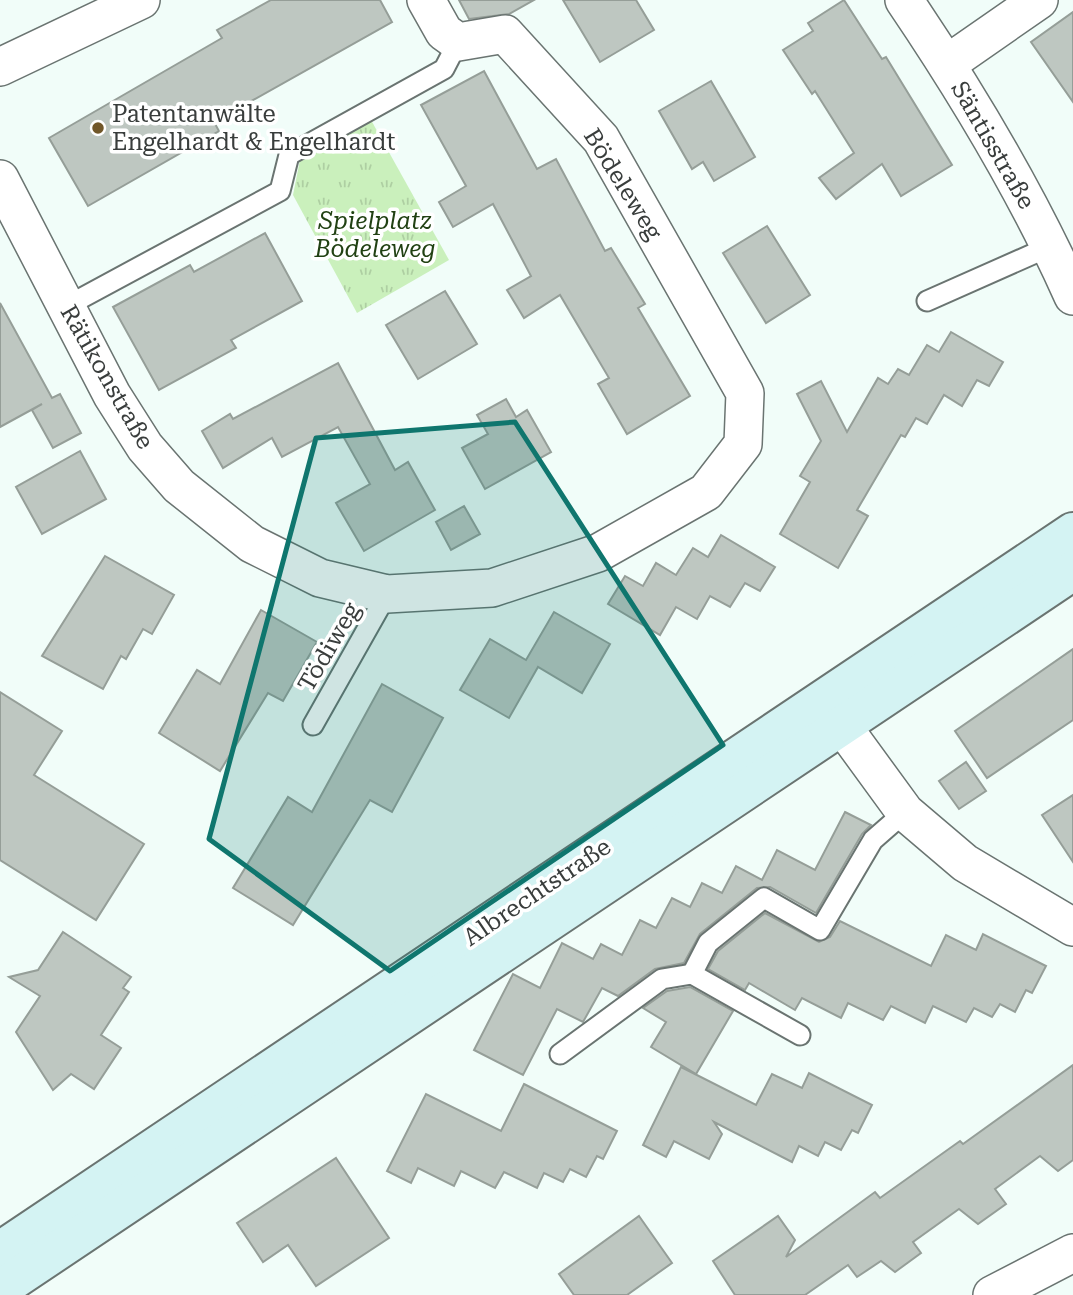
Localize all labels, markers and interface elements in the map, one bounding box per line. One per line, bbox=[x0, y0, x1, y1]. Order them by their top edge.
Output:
street label: Säntisstraße bbox=[945, 76, 1041, 214]
place label: Patentanwälte Engelhardt & Engelhardt bbox=[112, 100, 395, 156]
marker: Patentanwälte Engelhardt & Engelhardt bbox=[90, 120, 106, 136]
street label: Bödeleweg bbox=[578, 123, 668, 245]
park label: Spielplatz Bödeleweg bbox=[313, 207, 436, 263]
street label: Rätikonstraße bbox=[54, 300, 160, 454]
street label: Tödiweg bbox=[292, 597, 366, 697]
street label: Albrechtstraße bbox=[458, 832, 616, 952]

